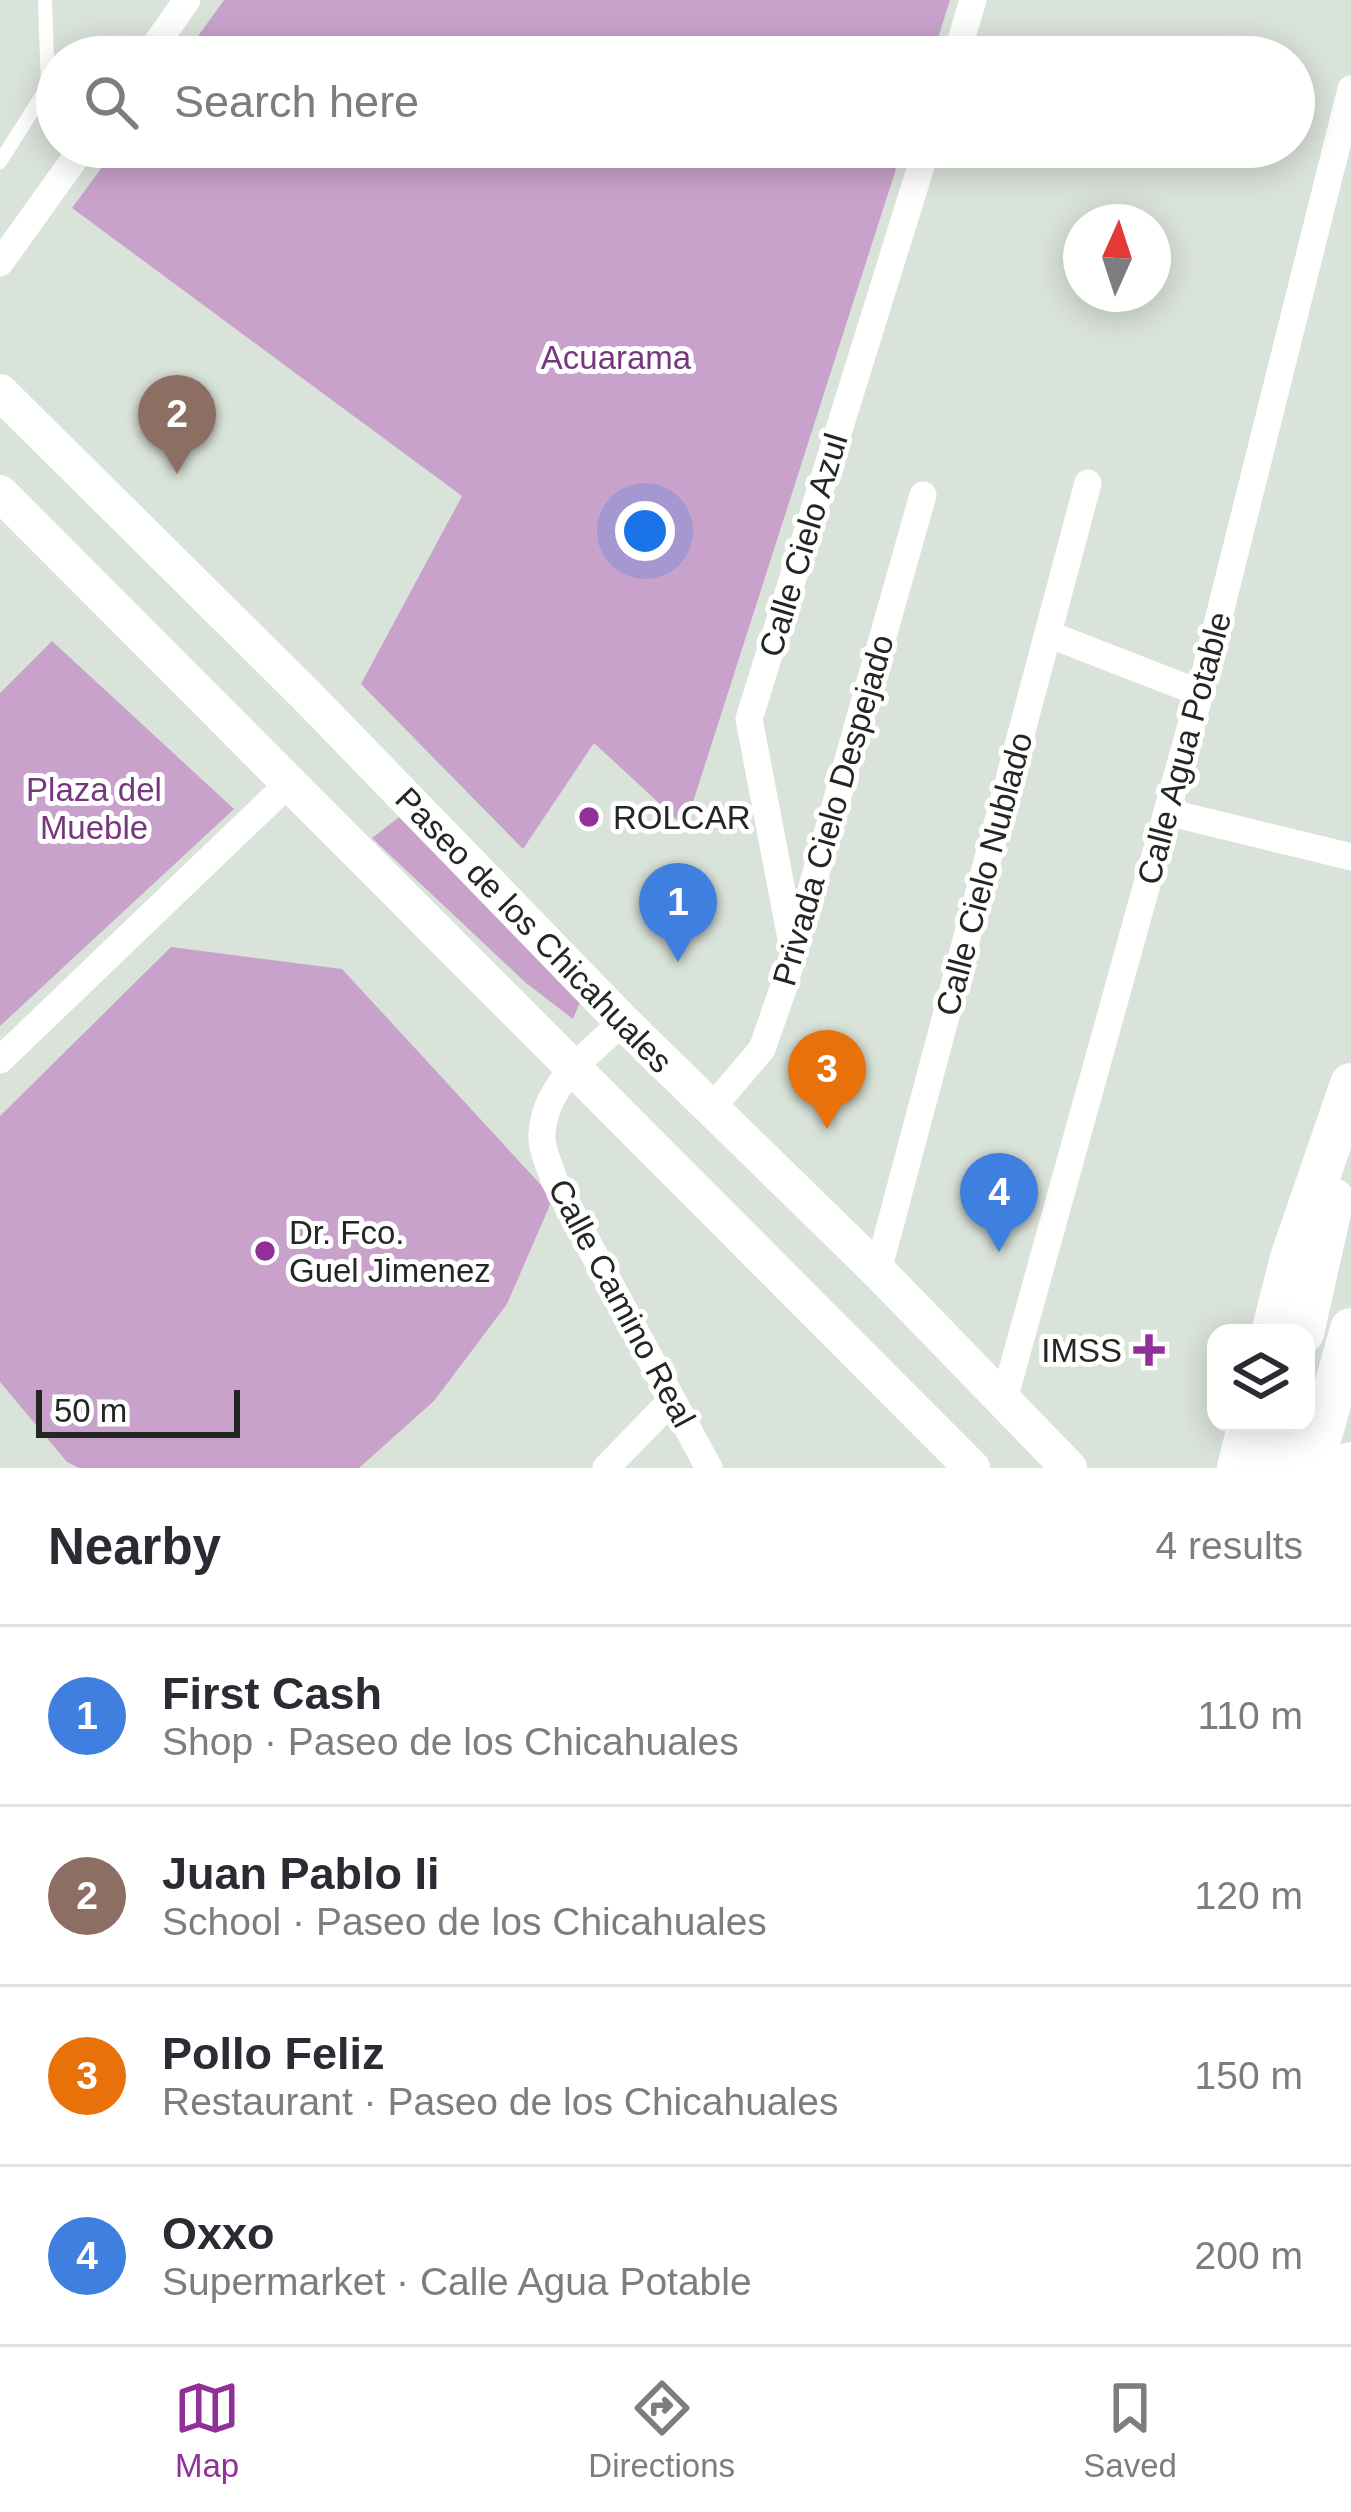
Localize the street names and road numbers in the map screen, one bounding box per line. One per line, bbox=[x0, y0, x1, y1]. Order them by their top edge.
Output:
street label: Calle Cielo Azul bbox=[752, 429, 854, 661]
street label: Calle Agua Potable bbox=[1130, 608, 1238, 888]
street label: Privada Cielo Despejado bbox=[765, 630, 901, 990]
street label: Calle Cielo Nublado bbox=[928, 728, 1040, 1020]
street label: Paseo de los Chicahuales bbox=[388, 780, 680, 1080]
street label: Calle Camino Real bbox=[541, 1173, 703, 1433]

